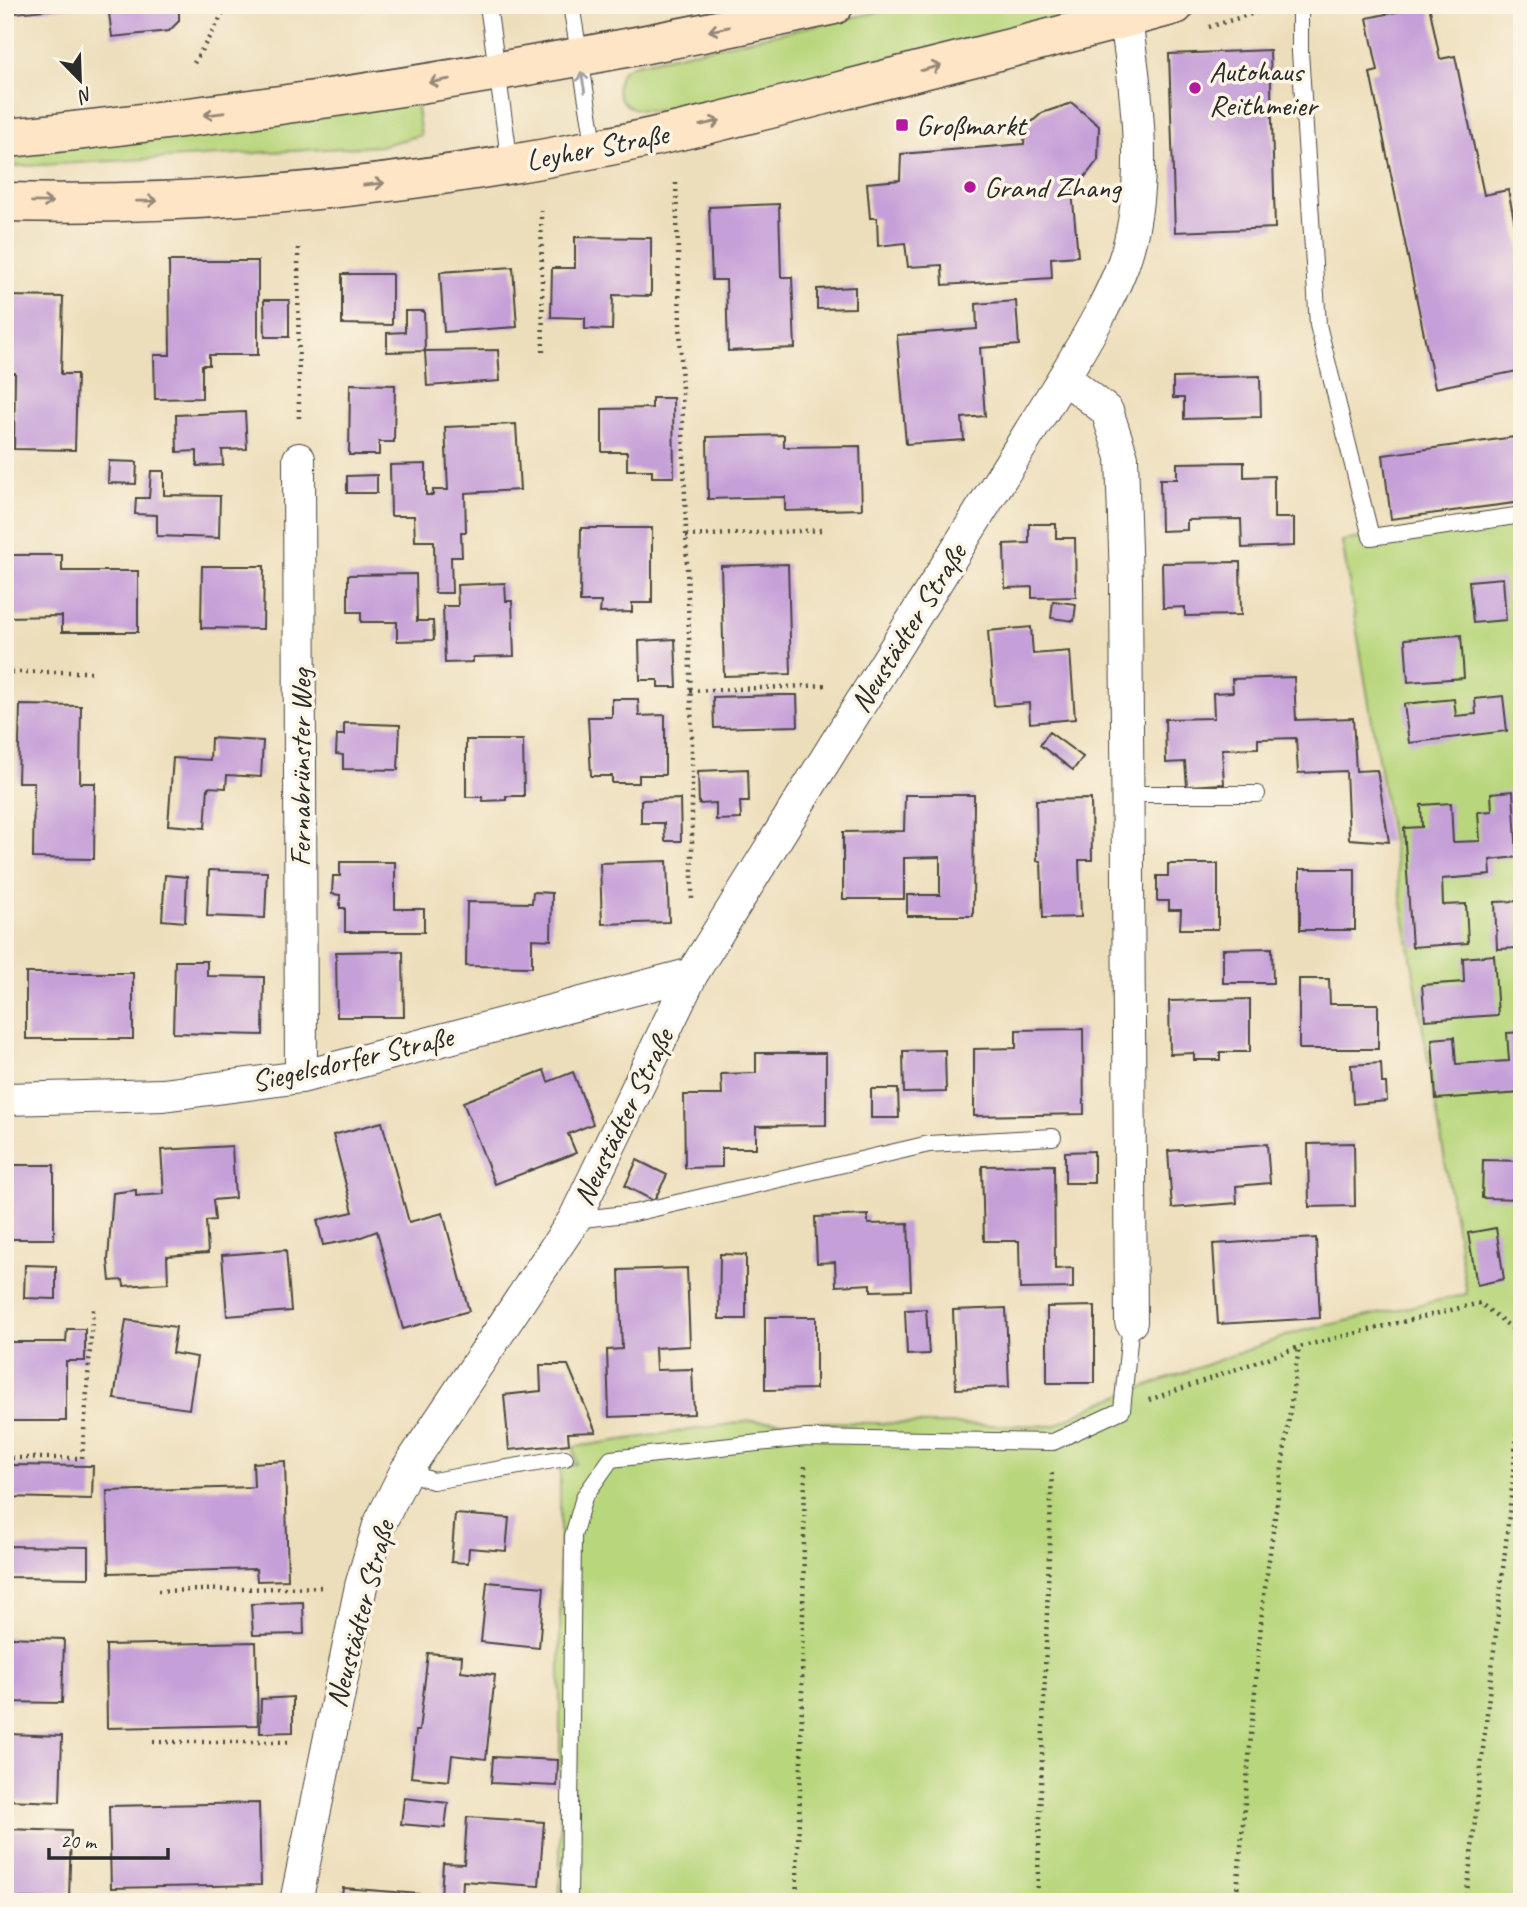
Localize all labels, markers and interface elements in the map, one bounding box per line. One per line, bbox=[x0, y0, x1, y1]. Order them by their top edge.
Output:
one-way arrow bbox=[708, 23, 731, 36]
north arrow bbox=[46, 46, 116, 116]
place label: Autohaus Reithmeier bbox=[1209, 52, 1320, 124]
one-way arrow bbox=[919, 61, 941, 74]
one-way arrow bbox=[576, 71, 590, 94]
one-way arrow bbox=[428, 75, 451, 88]
marker: Autohaus Reithmeier bbox=[1187, 80, 1203, 96]
text: N bbox=[73, 81, 96, 109]
place label: Großmarkt bbox=[916, 106, 1029, 144]
one-way arrow bbox=[203, 107, 226, 120]
street label: Leyher Straße bbox=[523, 114, 674, 179]
one-way arrow bbox=[698, 116, 721, 130]
marker: Großmarkt bbox=[894, 117, 910, 133]
place label: Grand Zhang bbox=[984, 168, 1123, 206]
one-way arrow bbox=[362, 177, 385, 190]
marker: Grand Zhang bbox=[962, 179, 978, 195]
one-way arrow bbox=[136, 195, 159, 208]
one-way arrow bbox=[30, 196, 53, 209]
street label: Neustädter Straße bbox=[841, 535, 976, 719]
street label: Fernabrünster Weg bbox=[281, 667, 319, 867]
street label: Siegelsdorfer Straße bbox=[248, 1017, 458, 1101]
street label: Neustädter Straße bbox=[564, 1021, 683, 1211]
street label: Neustädter Straße bbox=[317, 1514, 404, 1711]
scale bar bbox=[49, 1816, 168, 1860]
text: 20 m bbox=[60, 1828, 98, 1854]

